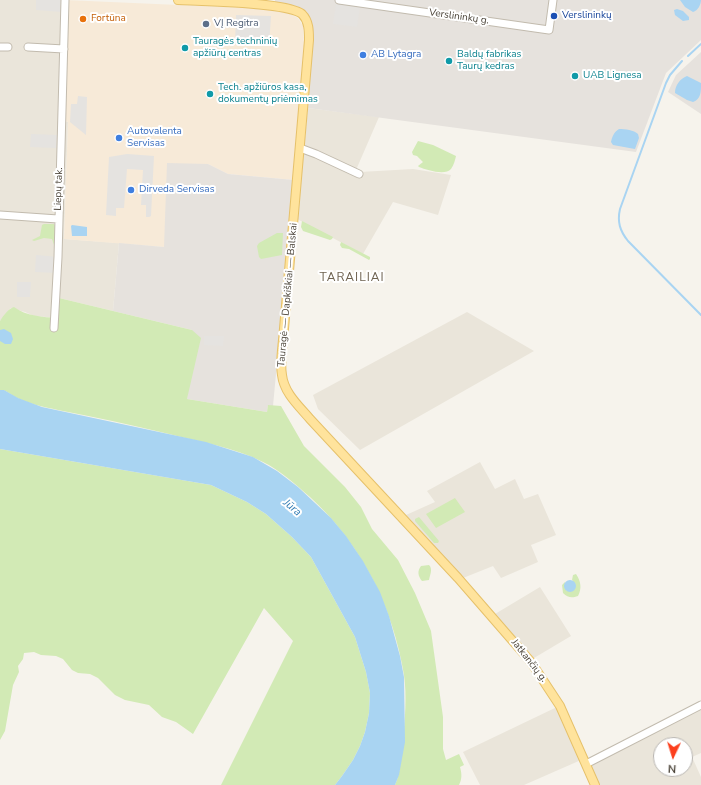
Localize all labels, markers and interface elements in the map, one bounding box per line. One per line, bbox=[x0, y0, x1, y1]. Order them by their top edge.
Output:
street label: Verslininkų g. bbox=[428, 7, 490, 27]
place label: Verslininkų bbox=[562, 10, 612, 22]
marker: Verslininkų bbox=[549, 11, 559, 21]
place label: Fortūna bbox=[91, 13, 126, 25]
marker: Fortūna bbox=[78, 14, 88, 24]
place label: VĮ Regitra bbox=[214, 18, 258, 30]
marker: VĮ Regitra bbox=[201, 19, 211, 29]
place label: Tauragės techninių apžiūrų centras bbox=[193, 36, 277, 60]
marker: Tauragės techninių apžiūrų centras bbox=[180, 43, 190, 53]
place label: AB Lytagra bbox=[371, 49, 421, 61]
place label: Baldų fabrikas Taurų kedras bbox=[457, 49, 521, 72]
marker: AB Lytagra bbox=[358, 50, 368, 60]
marker: Baldų fabrikas Taurų kedras bbox=[444, 56, 454, 66]
place label: UAB Lignesa bbox=[583, 70, 642, 82]
marker: UAB Lignesa bbox=[570, 71, 580, 81]
place label: Tech. apžiūros kasa, dokumentų priėmimas bbox=[218, 82, 318, 106]
marker: Tech. apžiūros kasa, dokumentų priėmimas bbox=[205, 89, 215, 99]
place label: Autovalenta Servisas bbox=[127, 126, 182, 150]
marker: Autovalenta Servisas bbox=[114, 133, 124, 143]
street label: Liepų tak. bbox=[52, 167, 66, 211]
place label: Dirveda Servisas bbox=[139, 184, 214, 196]
marker: Dirveda Servisas bbox=[126, 185, 136, 195]
street label: Tauragė — Dapkiškiai — Balskai bbox=[276, 223, 300, 367]
district label: TARAILIAI bbox=[319, 271, 385, 285]
water label: Jūra bbox=[280, 497, 304, 519]
street label: Jatkančių g. bbox=[508, 637, 550, 685]
north arrow bbox=[653, 737, 693, 777]
text: N bbox=[668, 761, 677, 776]

